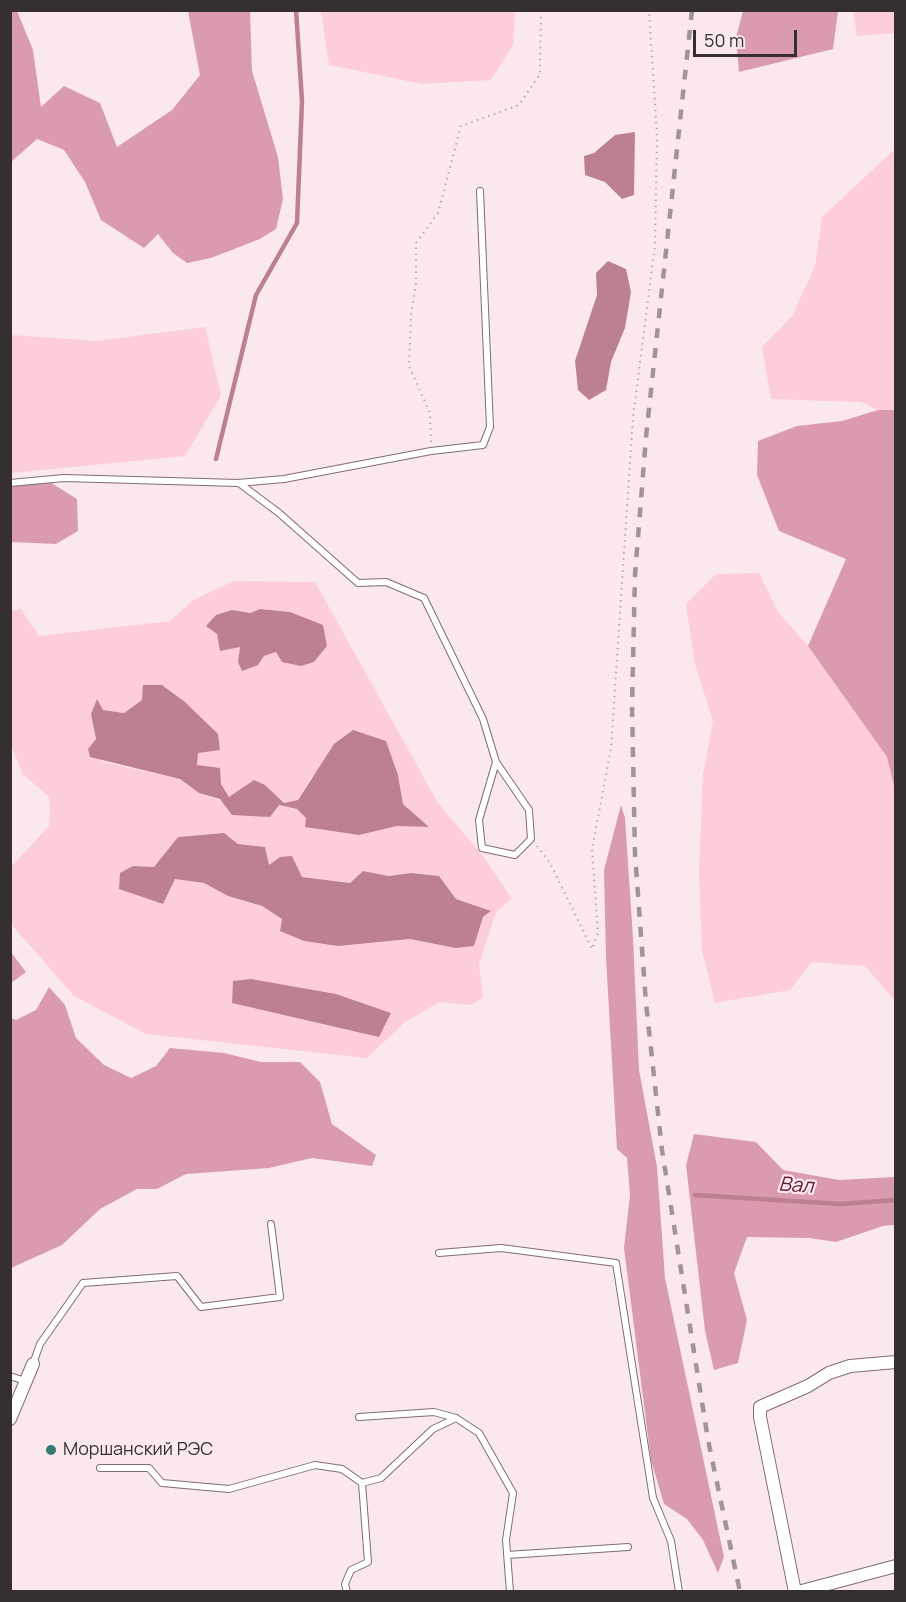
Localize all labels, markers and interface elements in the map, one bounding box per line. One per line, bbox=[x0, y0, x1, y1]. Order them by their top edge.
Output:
scale bar bbox=[696, 18, 800, 56]
text: 50 m bbox=[704, 28, 744, 52]
water label: Вал bbox=[778, 1173, 814, 1199]
place label: Моршанский РЭС bbox=[63, 1439, 213, 1461]
marker: Моршанский РЭС bbox=[44, 1443, 58, 1457]

